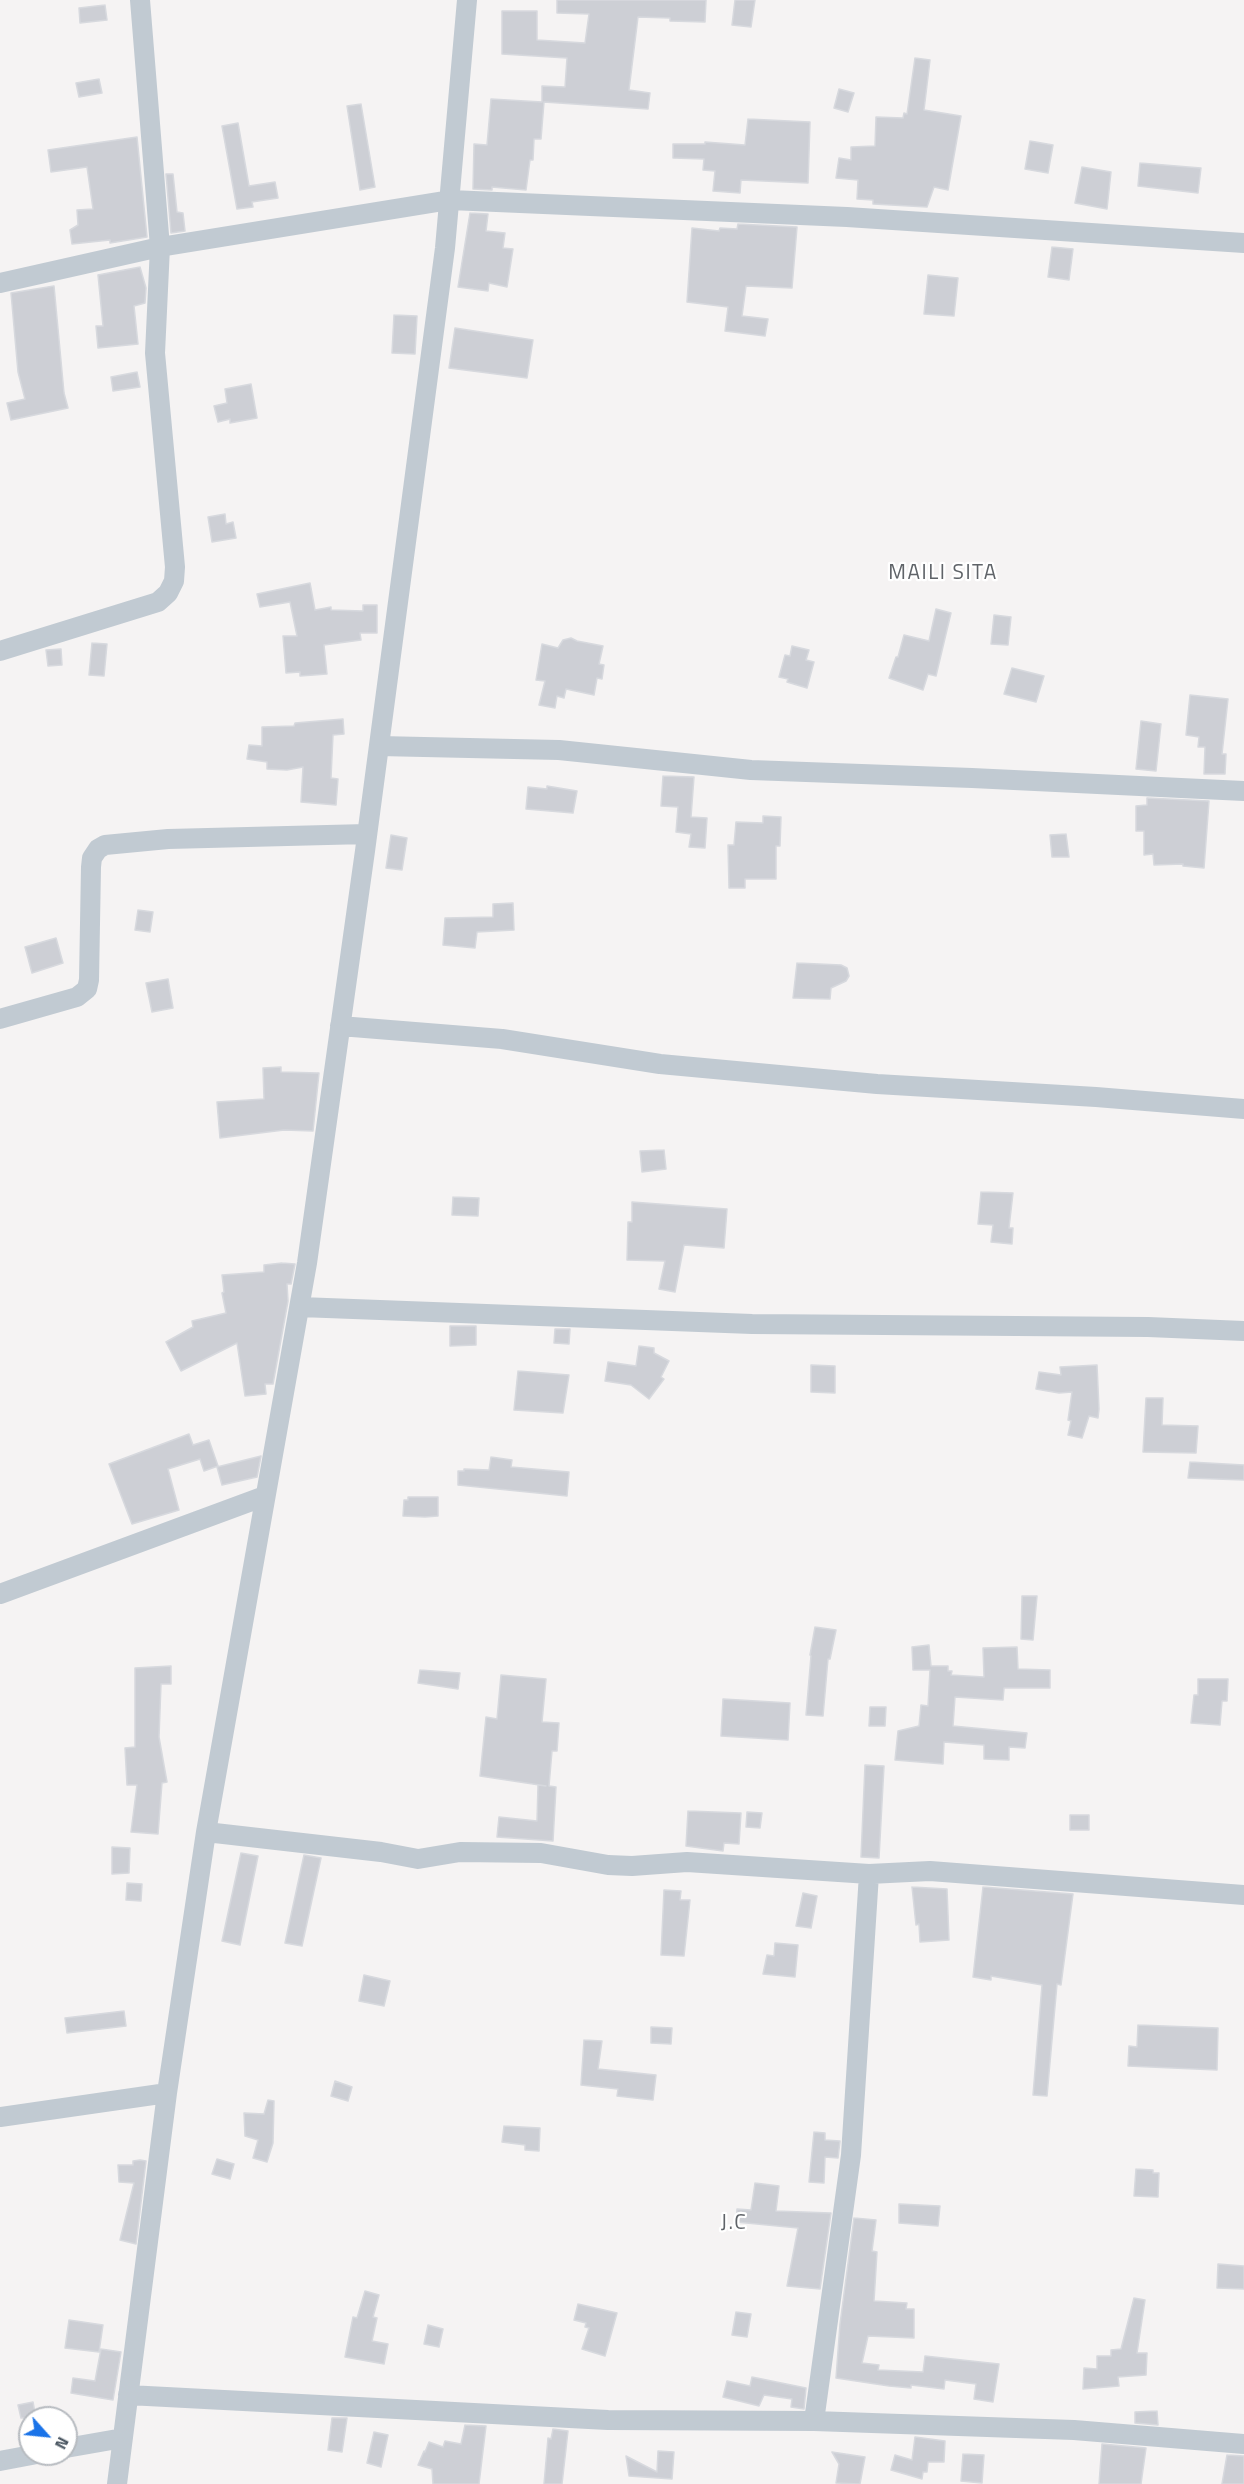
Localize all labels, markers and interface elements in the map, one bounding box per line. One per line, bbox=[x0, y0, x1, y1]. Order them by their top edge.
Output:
district label: MAILI SITA bbox=[888, 561, 998, 587]
district label: J.C bbox=[721, 2211, 747, 2237]
north arrow bbox=[18, 2406, 78, 2466]
text: N bbox=[49, 2433, 75, 2454]

